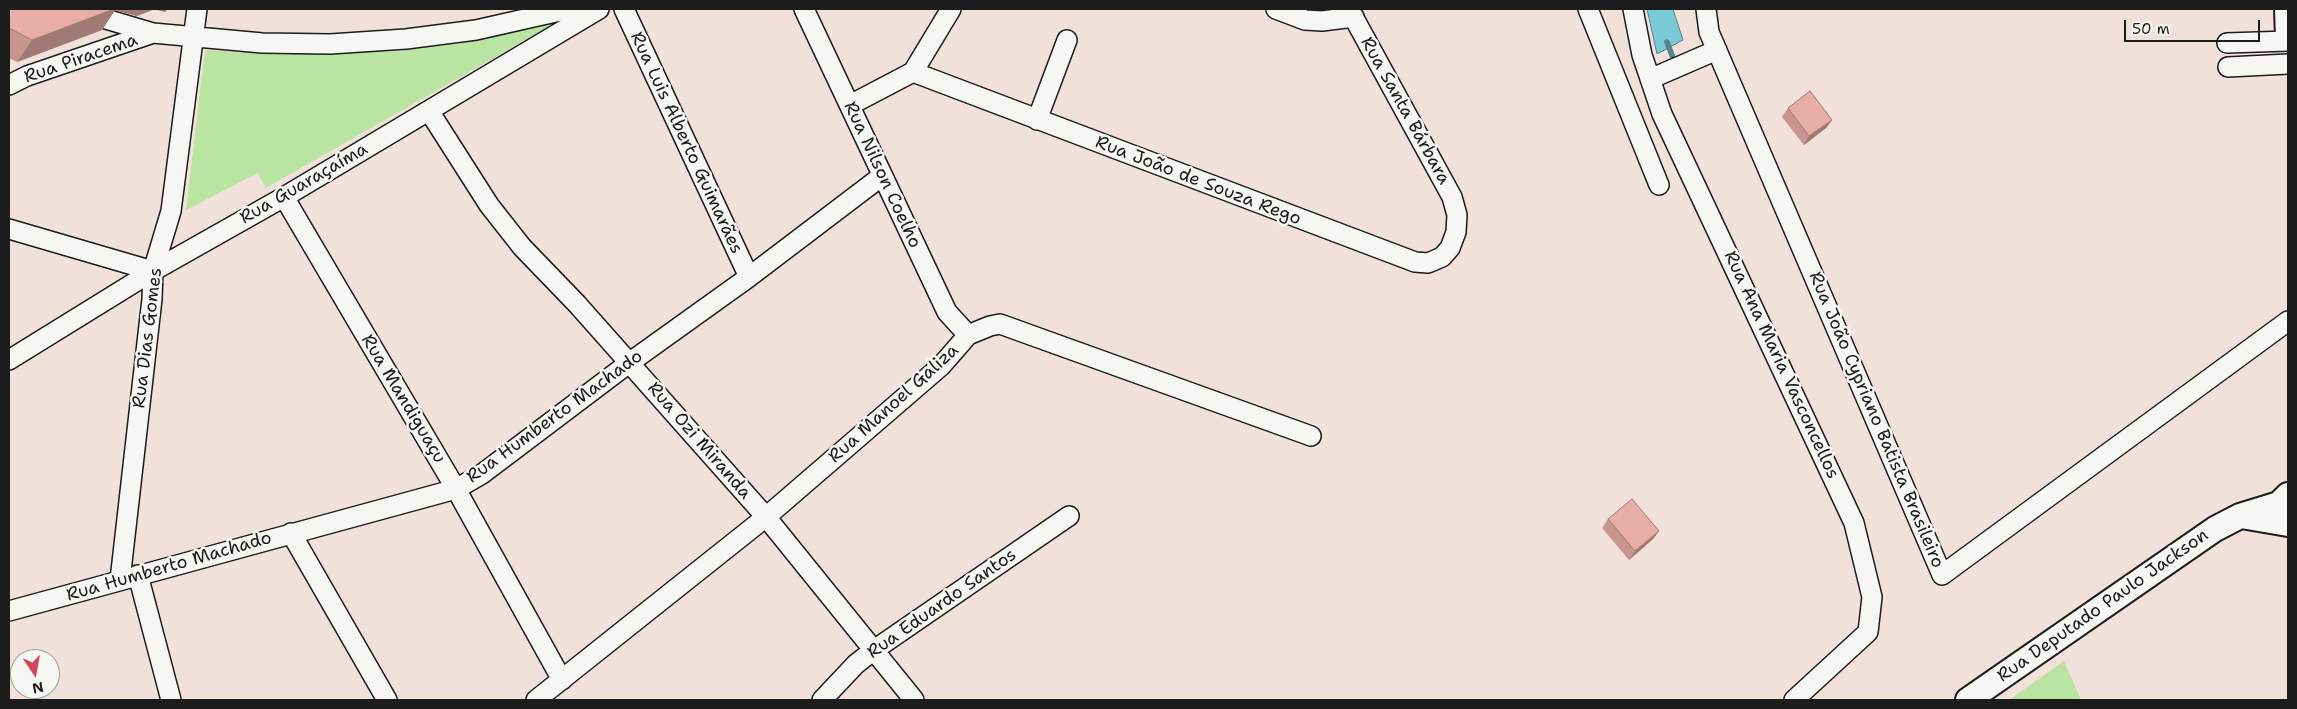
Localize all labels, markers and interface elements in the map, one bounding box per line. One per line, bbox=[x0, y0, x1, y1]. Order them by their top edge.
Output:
scale bar bbox=[2127, 10, 2263, 42]
text: 50 m bbox=[2132, 19, 2170, 39]
street label: Rua Luis Alberto Guimarães bbox=[625, 29, 747, 257]
street label: Rua Piracema bbox=[21, 30, 141, 88]
street label: Rua Santa Bárbara bbox=[1355, 33, 1455, 189]
street label: Rua Nilson Coelho bbox=[839, 98, 925, 252]
street label: Rua João de Souza Rego bbox=[1092, 132, 1304, 230]
street label: Rua Guaraçaíma bbox=[236, 139, 372, 229]
street label: Rua Ana Maria Vasconcellos bbox=[1719, 248, 1843, 482]
street label: Rua Dias Gomes bbox=[129, 267, 167, 409]
street label: Rua João Cypriano Batista Brasileiro bbox=[1804, 269, 1948, 571]
street label: Rua Mandiguaçu bbox=[356, 331, 450, 467]
street label: Rua Manoel Galiza bbox=[824, 340, 964, 468]
street label: Rua Humberto Machado bbox=[463, 346, 647, 488]
street label: Rua Ozi Miranda bbox=[642, 378, 756, 504]
street label: Rua Deputado Paulo Jackson bbox=[1993, 525, 2213, 687]
street label: Rua Humberto Machado bbox=[64, 527, 274, 607]
street label: Rua Eduardo Santos bbox=[863, 544, 1021, 664]
north arrow bbox=[10, 649, 60, 699]
text: N bbox=[31, 678, 45, 698]

